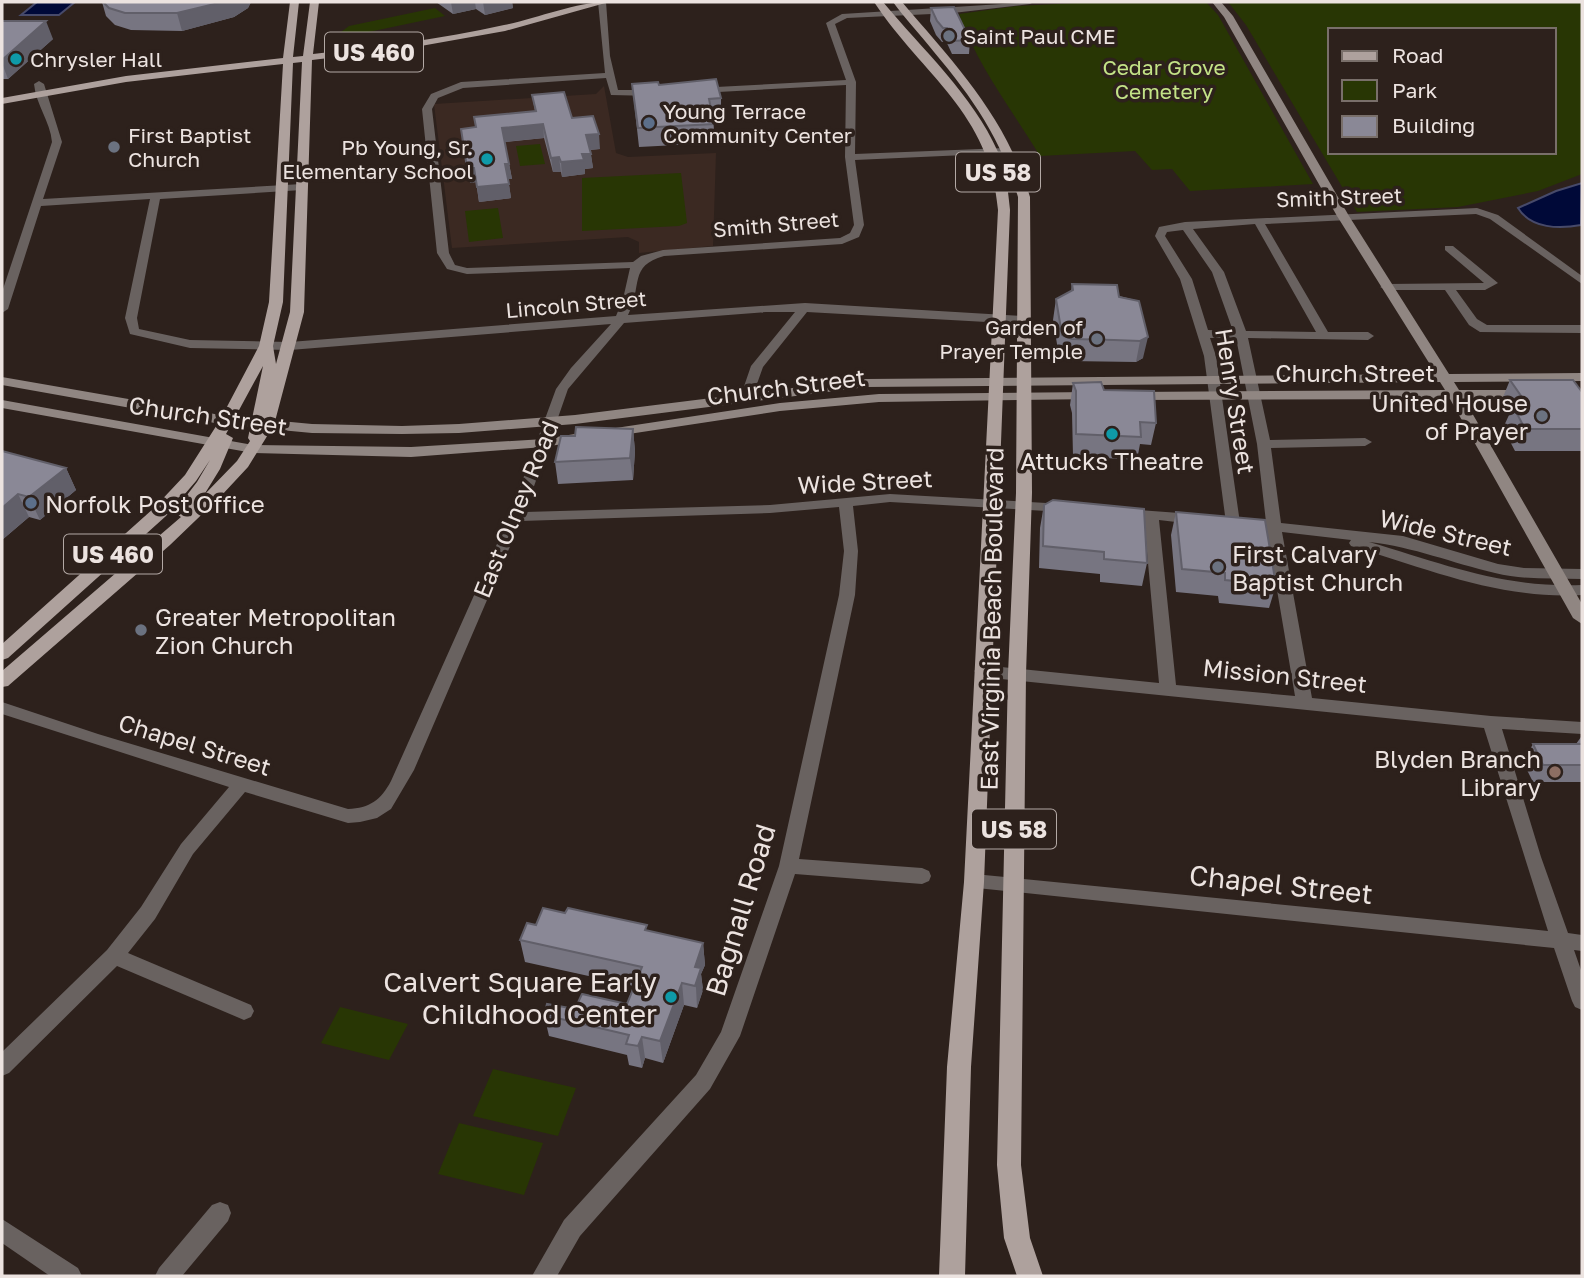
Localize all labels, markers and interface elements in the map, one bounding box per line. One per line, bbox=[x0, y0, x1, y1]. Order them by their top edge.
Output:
place label: Saint Paul CME bbox=[963, 23, 1116, 49]
marker: Saint Paul CME bbox=[941, 28, 957, 44]
legend bbox=[1328, 28, 1556, 154]
road number: US 460 bbox=[325, 32, 423, 72]
text: Road bbox=[1392, 42, 1443, 68]
place label: Chrysler Hall bbox=[30, 46, 162, 72]
marker: Chrysler Hall bbox=[8, 51, 24, 67]
park label: Cedar Grove Cemetery bbox=[1102, 54, 1226, 104]
text: Park bbox=[1392, 77, 1438, 103]
place label: Young Terrace Community Center bbox=[663, 98, 852, 148]
text: Building bbox=[1392, 112, 1475, 138]
marker: Young Terrace Community Center bbox=[641, 115, 657, 131]
place label: First Baptist Church bbox=[128, 122, 252, 172]
place label: Pb Young, Sr. Elementary School bbox=[282, 134, 473, 184]
marker: First Baptist Church bbox=[106, 139, 122, 155]
marker: Pb Young, Sr. Elementary School bbox=[479, 151, 495, 167]
road number: US 58 bbox=[956, 153, 1040, 192]
street label: Smith Street bbox=[1275, 182, 1403, 212]
street label: Smith Street bbox=[712, 206, 840, 242]
street label: Lincoln Street bbox=[504, 285, 648, 323]
place label: Garden of Prayer Temple bbox=[939, 314, 1083, 364]
street label: Henry Street bbox=[1210, 326, 1262, 476]
marker: Garden of Prayer Temple bbox=[1089, 331, 1105, 347]
street label: Church Street bbox=[1275, 358, 1435, 387]
street label: Church Street bbox=[705, 362, 867, 410]
place label: United House of Prayer bbox=[1371, 388, 1528, 445]
street label: Church Street bbox=[127, 390, 289, 440]
marker: United House of Prayer bbox=[1534, 408, 1550, 424]
street label: East Olney Road bbox=[466, 416, 564, 602]
marker: Attucks Theatre bbox=[1104, 426, 1120, 442]
place label: Attucks Theatre bbox=[1020, 446, 1204, 475]
street label: East Virginia Beach Boulevard bbox=[974, 447, 1008, 791]
street label: Wide Street bbox=[797, 463, 933, 499]
place label: Norfolk Post Office bbox=[45, 489, 265, 518]
marker: Norfolk Post Office bbox=[23, 495, 39, 511]
street label: Wide Street bbox=[1377, 503, 1515, 561]
road number: US 460 bbox=[64, 534, 162, 574]
place label: First Calvary Baptist Church bbox=[1232, 539, 1403, 596]
marker: First Calvary Baptist Church bbox=[1210, 559, 1226, 575]
place label: Greater Metropolitan Zion Church bbox=[155, 602, 396, 659]
marker: Greater Metropolitan Zion Church bbox=[133, 622, 149, 638]
street label: Mission Street bbox=[1201, 652, 1369, 698]
street label: Chapel Street bbox=[115, 707, 275, 781]
place label: Blyden Branch Library bbox=[1374, 744, 1541, 801]
marker: Blyden Branch Library bbox=[1547, 764, 1563, 780]
road number: US 58 bbox=[972, 810, 1056, 848]
street label: Bagnall Road bbox=[698, 820, 782, 1000]
street label: Chapel Street bbox=[1188, 858, 1374, 910]
place label: Calvert Square Early Childhood Center bbox=[383, 965, 657, 1030]
marker: Calvert Square Early Childhood Center bbox=[663, 989, 679, 1005]

